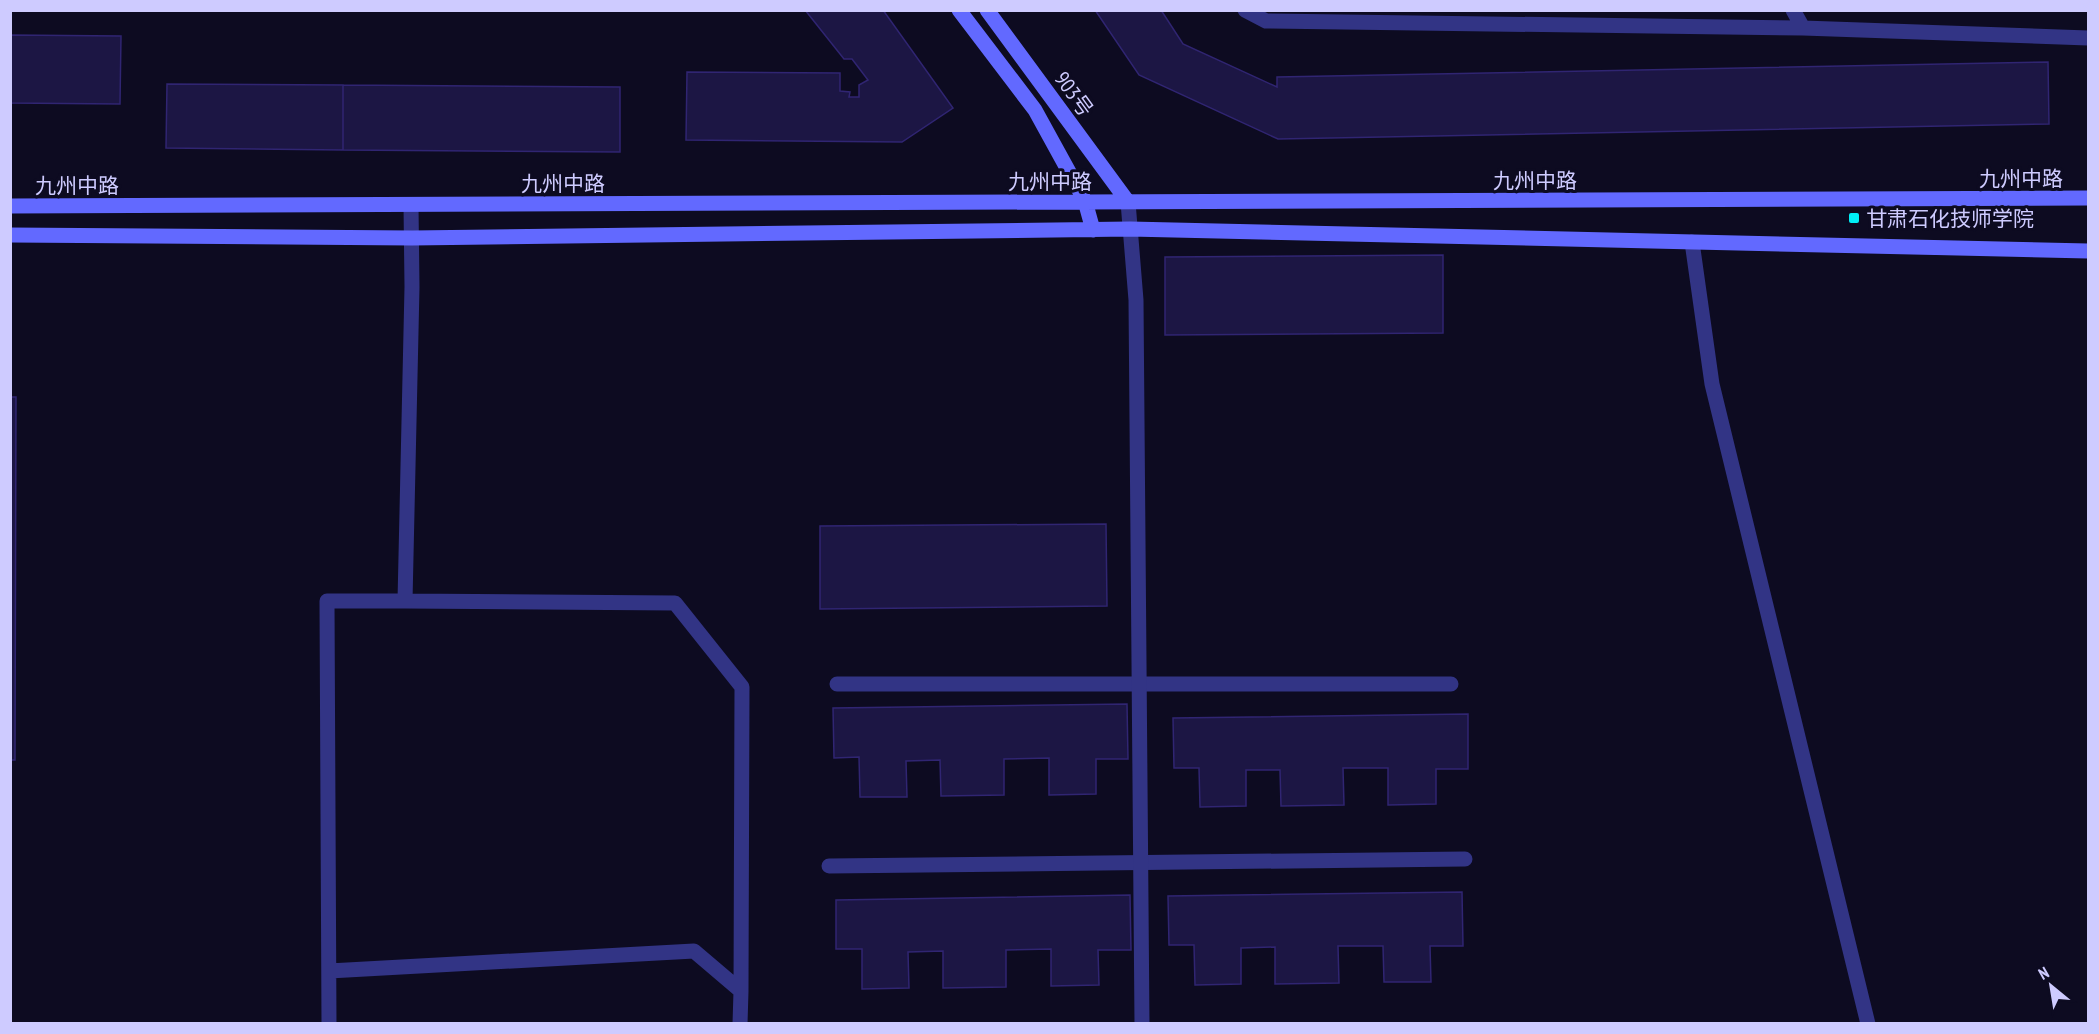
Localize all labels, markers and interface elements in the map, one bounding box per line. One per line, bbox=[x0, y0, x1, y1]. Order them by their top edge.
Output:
street label: 903号 bbox=[1049, 66, 1099, 122]
street label: 九州中路 bbox=[1979, 165, 2063, 192]
street label: 九州中路 bbox=[1493, 167, 1577, 194]
street label: 九州中路 bbox=[1008, 168, 1092, 195]
street label: 九州中路 bbox=[521, 170, 605, 197]
street label: 九州中路 bbox=[35, 172, 119, 199]
place label: 甘肃石化技师学院 bbox=[1866, 205, 2034, 232]
marker: 甘肃石化技师学院 bbox=[1847, 211, 1861, 225]
north arrow bbox=[2021, 956, 2081, 1016]
text: N bbox=[2035, 962, 2052, 984]

